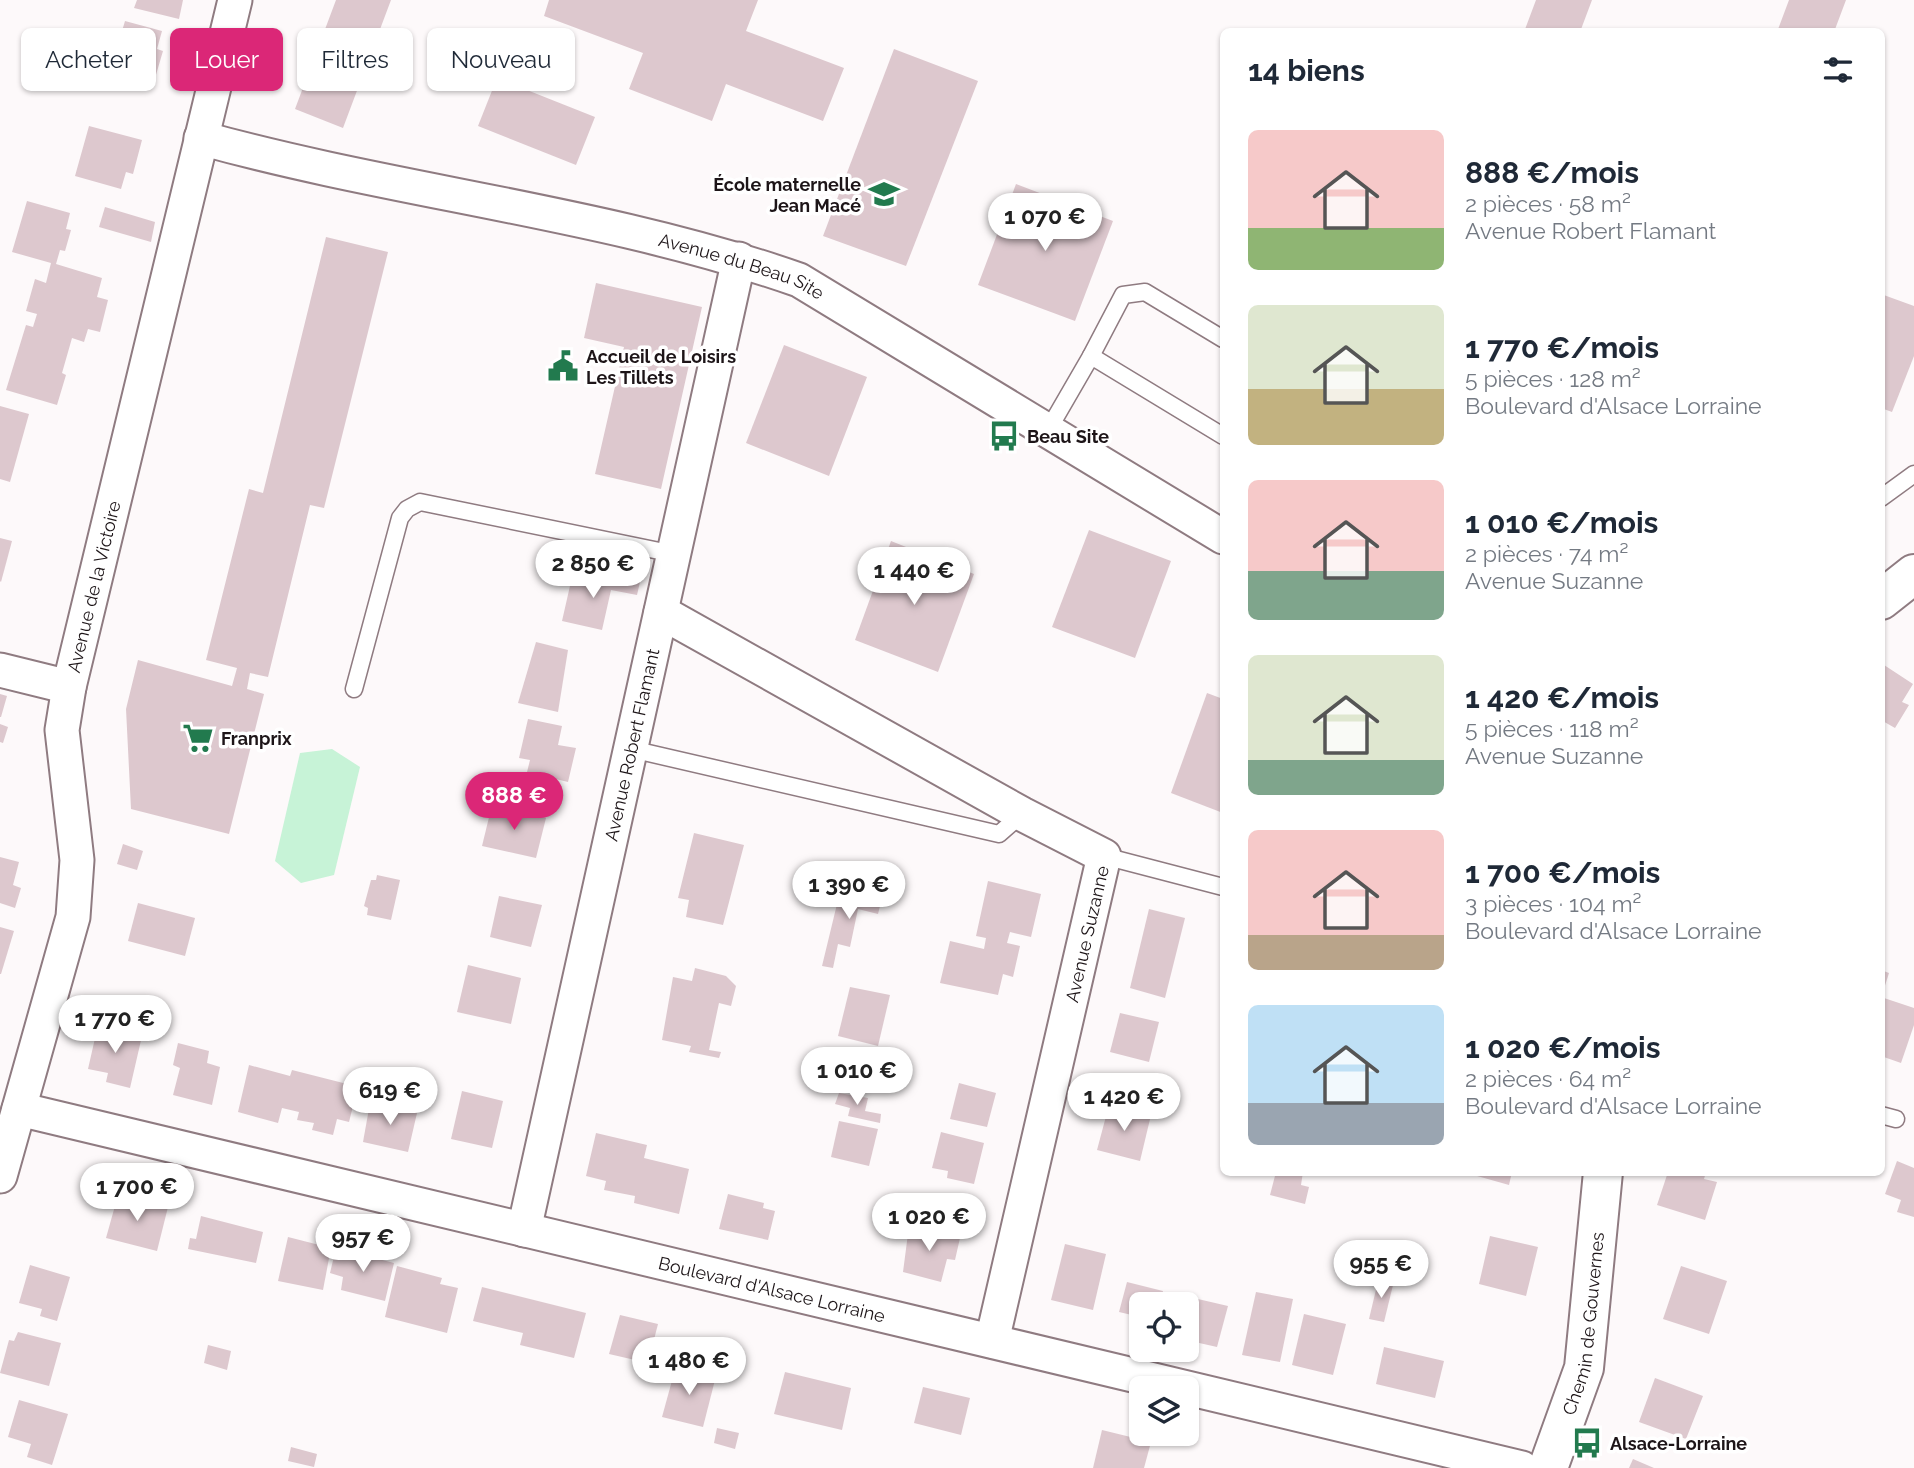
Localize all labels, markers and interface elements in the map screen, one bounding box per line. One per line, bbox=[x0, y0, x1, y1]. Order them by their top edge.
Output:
chip: Acheter bbox=[21, 28, 156, 91]
chip: Louer bbox=[170, 28, 283, 91]
chip: Filtres bbox=[297, 28, 413, 91]
chip: Nouveau bbox=[427, 28, 575, 91]
icon: filters bbox=[1819, 51, 1857, 89]
text: 14 biens bbox=[1248, 53, 1365, 88]
text: 888 €/mois bbox=[1465, 155, 1639, 190]
icon: home bbox=[1304, 158, 1388, 242]
place label: École maternelle Jean Macé bbox=[713, 174, 861, 216]
school or university icon: École maternelle Jean Macé bbox=[867, 177, 901, 211]
text: 2 pièces · 58 m² bbox=[1465, 190, 1631, 217]
pin: 1 070 € bbox=[980, 194, 1110, 253]
text: 1 070 € bbox=[1004, 202, 1086, 229]
text: Avenue Robert Flamant bbox=[1465, 217, 1716, 244]
street label: Avenue du Beau Site bbox=[657, 229, 828, 304]
text: 1 770 €/mois bbox=[1465, 330, 1659, 365]
icon: home bbox=[1304, 333, 1388, 417]
place label: Accueil de Loisirs Les Tillets bbox=[586, 346, 736, 388]
public building icon: Accueil de Loisirs Les Tillets bbox=[546, 349, 580, 383]
text: 5 pièces · 128 m² bbox=[1465, 365, 1641, 392]
text: Boulevard d'Alsace Lorraine bbox=[1465, 392, 1762, 419]
bus stop icon: Beau Site bbox=[987, 419, 1021, 453]
place label: Beau Site bbox=[1027, 426, 1109, 447]
street label: Avenue de la Victoire bbox=[62, 498, 124, 675]
text: 1 010 €/mois bbox=[1465, 505, 1658, 540]
icon: home bbox=[1304, 508, 1388, 592]
pin: 2 850 € bbox=[528, 540, 658, 600]
text: 2 pièces · 74 m² bbox=[1465, 540, 1628, 567]
pin: 1 440 € bbox=[849, 548, 979, 607]
text: 2 850 € bbox=[551, 549, 635, 576]
text: 1 440 € bbox=[873, 556, 955, 583]
text: Avenue Suzanne bbox=[1465, 567, 1643, 594]
street label: Avenue Robert Flamant bbox=[600, 646, 663, 843]
text: 1 420 €/mois bbox=[1465, 680, 1659, 715]
icon: home bbox=[1304, 683, 1388, 767]
text: 5 pièces · 118 m² bbox=[1465, 715, 1639, 742]
supermarket icon: Franprix bbox=[181, 721, 215, 755]
place label: Franprix bbox=[221, 728, 292, 749]
text: Avenue Suzanne bbox=[1465, 742, 1643, 769]
pin: 888 € bbox=[465, 772, 563, 832]
text: 888 € bbox=[481, 781, 547, 808]
text: 1 700 €/mois bbox=[1465, 855, 1660, 890]
icon: home bbox=[1304, 858, 1388, 942]
pin: 1 390 € bbox=[784, 862, 914, 921]
street label: Avenue Suzanne bbox=[1061, 863, 1113, 1004]
text: 1 390 € bbox=[808, 870, 890, 897]
text: 3 pièces · 104 m² bbox=[1465, 890, 1641, 917]
text: Boulevard d'Alsace Lorraine bbox=[1465, 917, 1762, 944]
pin: 1 770 € bbox=[50, 996, 180, 1055]
text: 1 770 € bbox=[75, 1004, 155, 1031]
text: 1 020 €/mois bbox=[1465, 1030, 1660, 1065]
icon: home bbox=[1304, 1033, 1388, 1117]
pin: 1 010 € bbox=[792, 1048, 922, 1107]
text: 1 010 € bbox=[817, 1056, 897, 1083]
text: 2 pièces · 64 m² bbox=[1465, 1065, 1631, 1092]
pin: 619 € bbox=[341, 1068, 439, 1127]
pin: 1 420 € bbox=[1059, 1074, 1189, 1133]
text: 619 € bbox=[359, 1076, 421, 1103]
text: 1 420 € bbox=[1084, 1082, 1164, 1109]
text: Boulevard d'Alsace Lorraine bbox=[1465, 1092, 1762, 1119]
pin: 1 700 € bbox=[72, 1164, 202, 1223]
text: 1 700 € bbox=[96, 1172, 178, 1199]
pin: 1 020 € bbox=[864, 1194, 994, 1253]
text: 1 020 € bbox=[888, 1202, 970, 1229]
pin: 957 € bbox=[314, 1214, 412, 1274]
text: 957 € bbox=[331, 1223, 395, 1250]
street label: Chemin de Gouvernes bbox=[1557, 1231, 1608, 1418]
pin: 955 € bbox=[1332, 1240, 1430, 1300]
text: 955 € bbox=[1350, 1249, 1412, 1276]
street label: Boulevard d'Alsace Lorraine bbox=[656, 1252, 888, 1326]
map controls bbox=[1129, 1292, 1199, 1446]
button: locate bbox=[1129, 1292, 1199, 1362]
pin: 1 480 € bbox=[624, 1338, 754, 1397]
text: 1 480 € bbox=[648, 1346, 730, 1373]
button: layers bbox=[1129, 1376, 1199, 1446]
bus stop icon: Alsace-Lorraine bbox=[1570, 1426, 1604, 1460]
place label: Alsace-Lorraine bbox=[1610, 1433, 1747, 1454]

